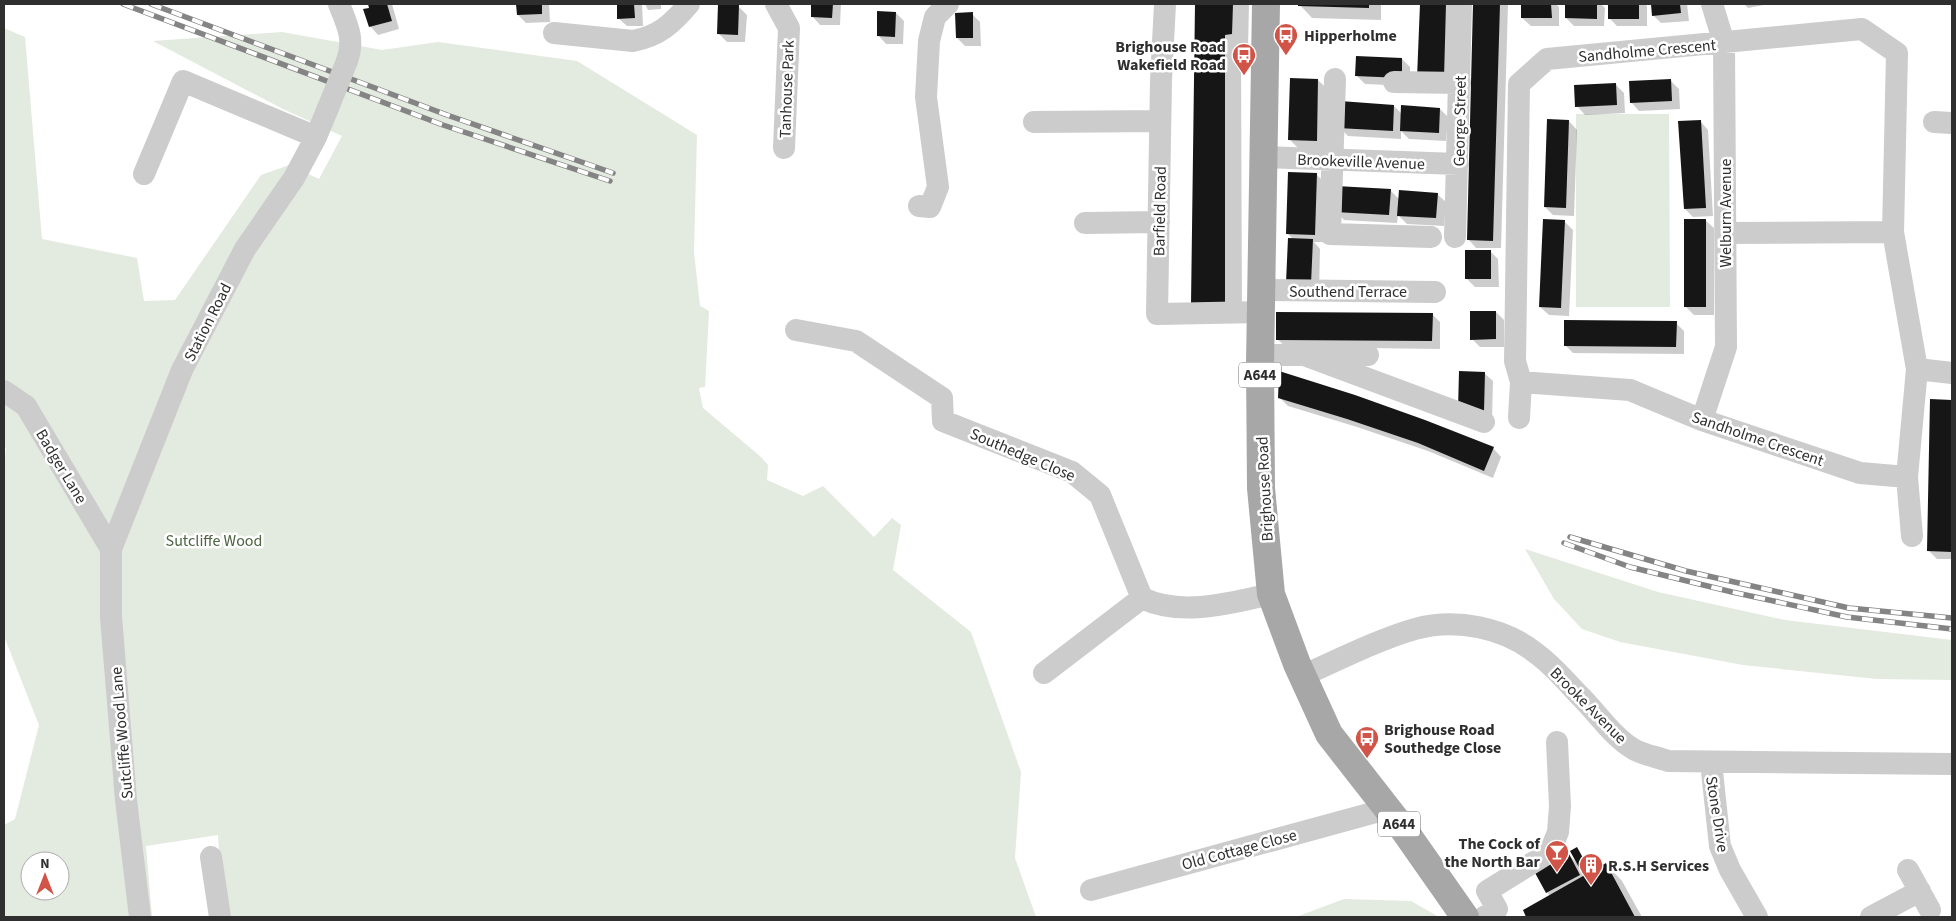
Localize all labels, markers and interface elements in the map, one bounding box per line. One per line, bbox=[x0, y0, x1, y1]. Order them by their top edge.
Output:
bus stop icon: Hipperholme bbox=[1273, 22, 1299, 56]
place label: Hipperholme bbox=[1304, 25, 1397, 47]
street label: Sandholme Crescent bbox=[1577, 34, 1718, 68]
place label: Brighouse Road Wakefield Road bbox=[1115, 36, 1226, 76]
street label: Tanhouse Park bbox=[774, 40, 800, 138]
bus stop icon: Brighouse Road Wakefield Road bbox=[1231, 42, 1257, 76]
street label: George Street bbox=[1448, 75, 1472, 167]
street label: Brookeville Avenue bbox=[1297, 149, 1425, 175]
street label: Welburn Avenue bbox=[1715, 158, 1737, 267]
street label: Barfield Road bbox=[1148, 166, 1172, 256]
street label: Station Road bbox=[179, 279, 237, 365]
street label: Southend Terrace bbox=[1289, 281, 1407, 303]
road number: A644 bbox=[1239, 362, 1281, 388]
street label: Sandholme Crescent bbox=[1689, 406, 1827, 472]
street label: Southedge Close bbox=[967, 423, 1079, 487]
street label: Badger Lane bbox=[30, 425, 92, 508]
street label: Brighouse Road bbox=[1251, 436, 1279, 542]
park label: Sutcliffe Wood bbox=[166, 530, 262, 552]
street label: Brooke Avenue bbox=[1545, 662, 1632, 749]
street label: Sutcliffe Wood Lane bbox=[105, 666, 139, 800]
place label: Brighouse Road Southedge Close bbox=[1384, 719, 1501, 759]
bus stop icon: Brighouse Road Southedge Close bbox=[1354, 725, 1380, 759]
street label: Stone Drive bbox=[1700, 775, 1734, 854]
road number: A644 bbox=[1378, 812, 1420, 836]
street label: Old Cottage Close bbox=[1179, 824, 1299, 876]
place label: The Cock of the North Bar bbox=[1444, 833, 1541, 873]
bar icon: The Cock of the North Bar bbox=[1544, 839, 1570, 873]
north arrow bbox=[20, 851, 70, 901]
building icon: R.S.H Services bbox=[1578, 852, 1604, 886]
text: N bbox=[40, 854, 50, 874]
place label: R.S.H Services bbox=[1608, 855, 1709, 877]

